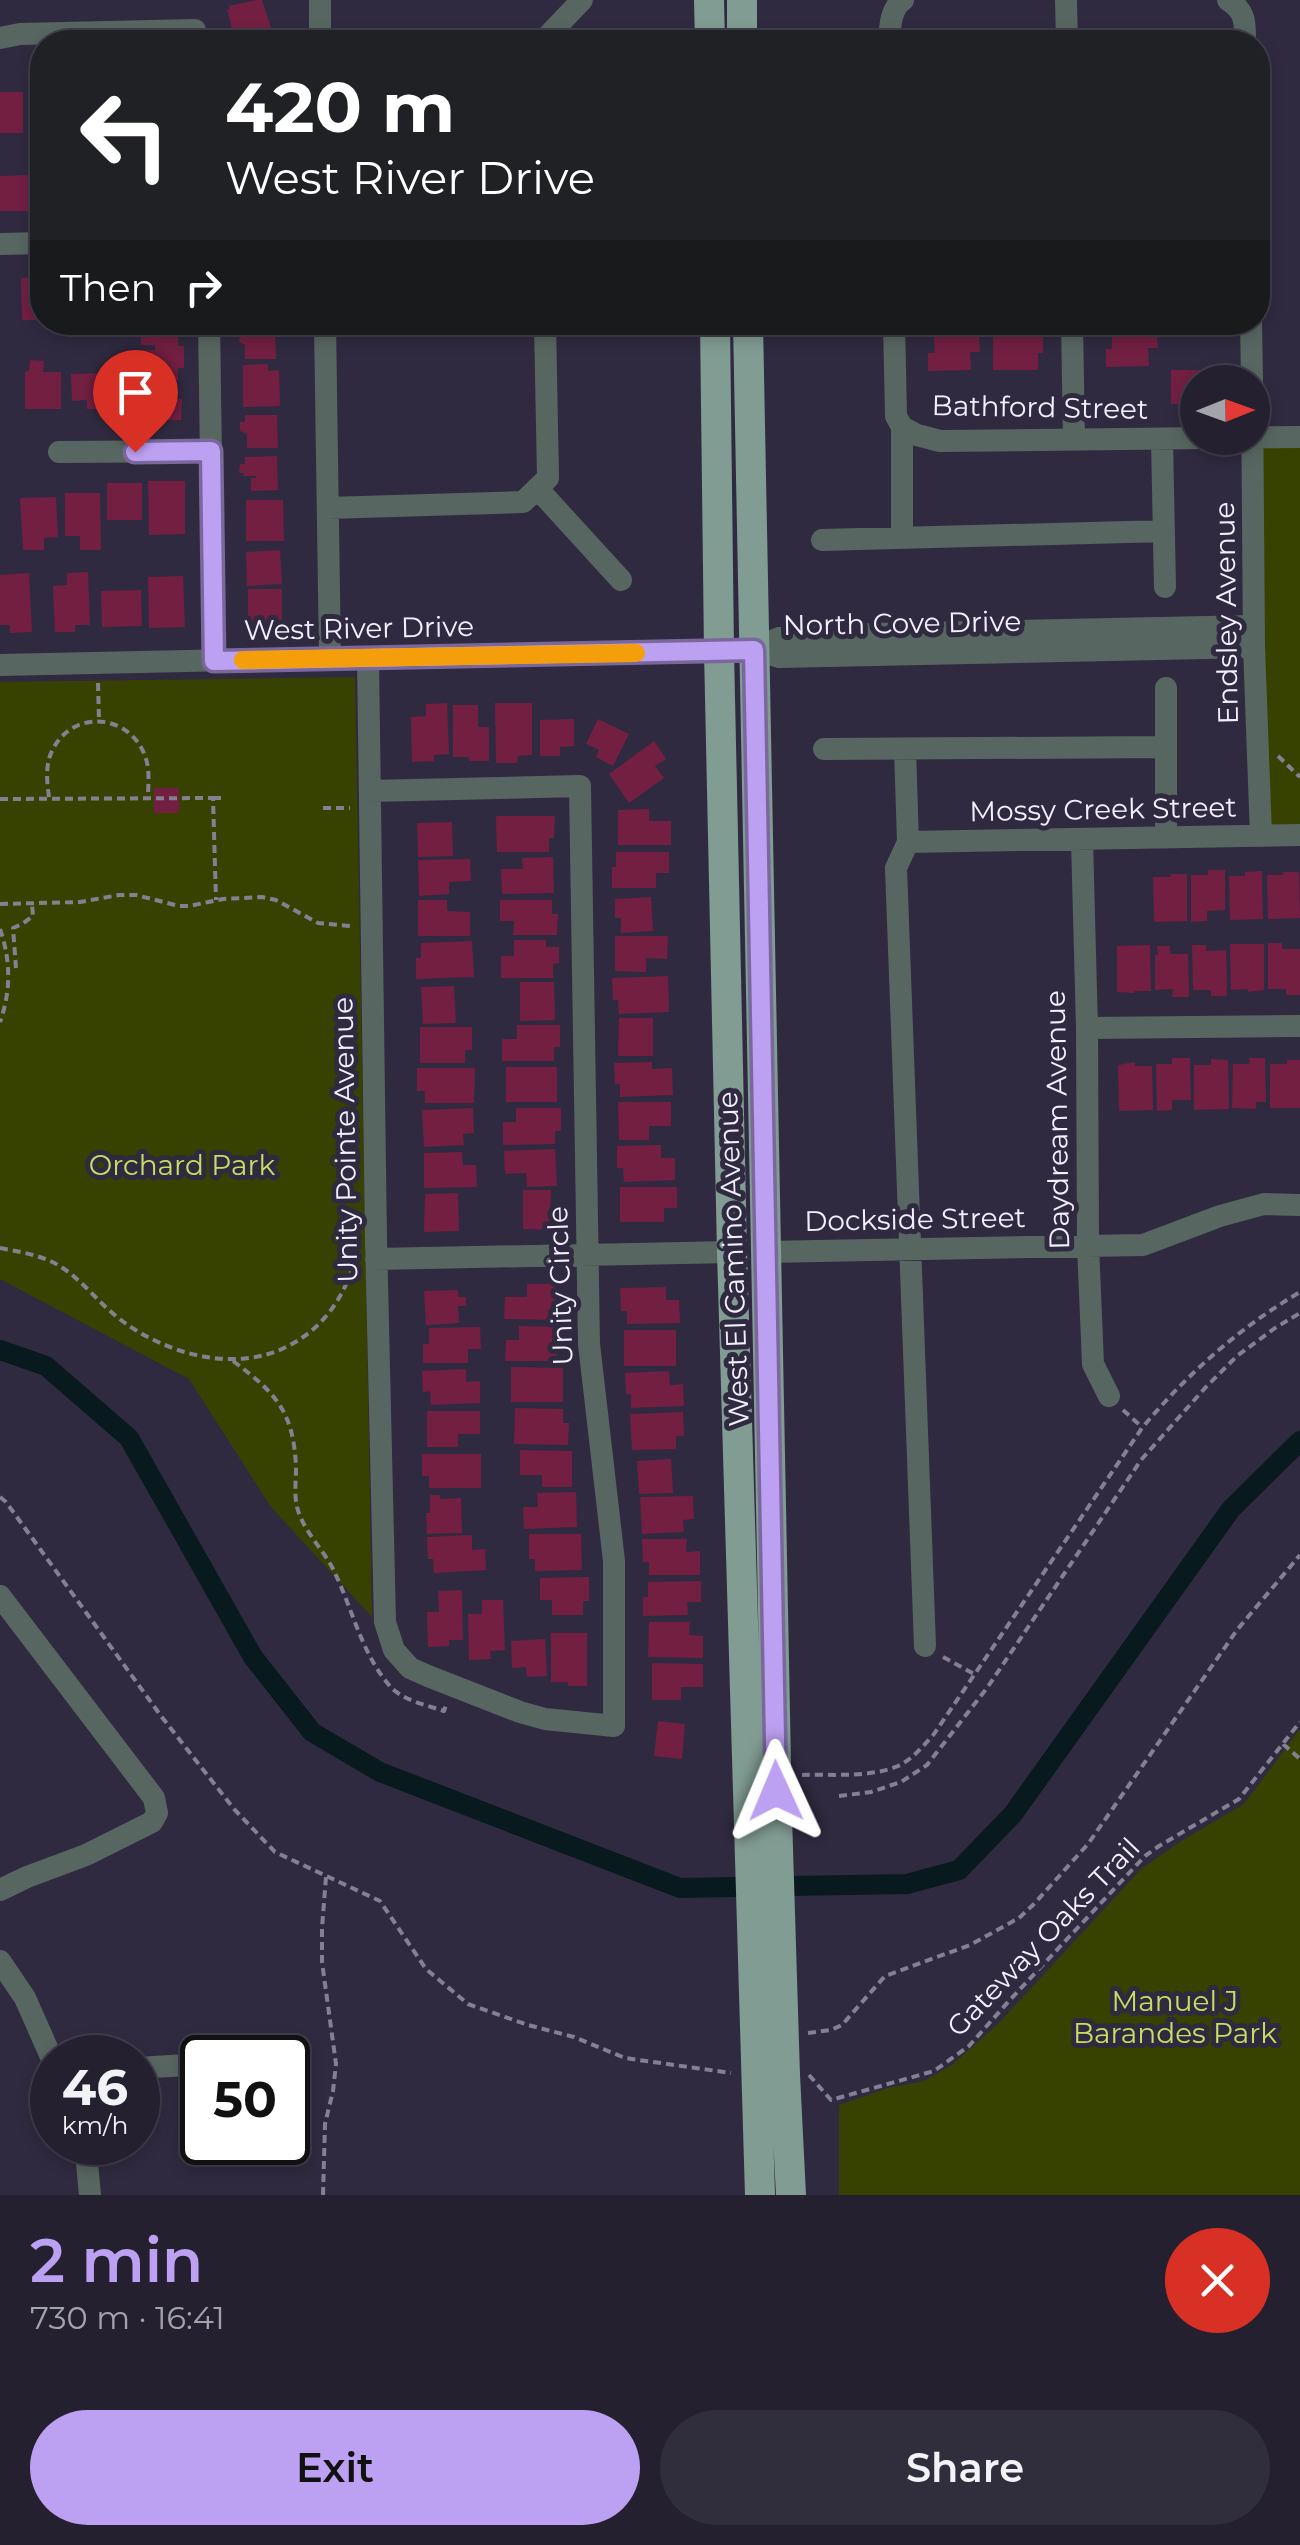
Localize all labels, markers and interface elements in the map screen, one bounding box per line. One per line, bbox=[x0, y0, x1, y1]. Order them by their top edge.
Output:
text: 420 m bbox=[225, 64, 455, 150]
icon: left bbox=[60, 70, 190, 200]
text: West River Drive bbox=[225, 150, 595, 205]
icon: right bbox=[176, 260, 231, 315]
text: Then bbox=[60, 264, 156, 311]
pin bbox=[93, 350, 178, 453]
icon: arrive bbox=[108, 365, 163, 420]
north arrow bbox=[1180, 365, 1270, 455]
map controls bbox=[1180, 365, 1270, 455]
street label: Bathford Street bbox=[931, 388, 1149, 426]
street label: Endsley Avenue bbox=[1207, 501, 1245, 725]
street label: North Cove Drive bbox=[783, 604, 1021, 642]
street label: West River Drive bbox=[244, 609, 474, 647]
street label: Mossy Creek Street bbox=[969, 790, 1237, 828]
street label: Daydream Avenue bbox=[1038, 990, 1076, 1250]
street label: Unity Pointe Avenue bbox=[326, 997, 364, 1283]
street label: West El Camino Avenue bbox=[710, 1091, 756, 1427]
park label: Orchard Park bbox=[89, 1148, 276, 1182]
street label: Dockside Street bbox=[804, 1200, 1026, 1238]
street label: Unity Circle bbox=[540, 1206, 580, 1366]
position arrow bbox=[724, 1739, 828, 1843]
street label: Gateway Oaks Trail bbox=[939, 1831, 1147, 2043]
park label: Manuel J Barandes Park bbox=[1073, 1984, 1277, 2050]
speed limit sign: 50 bbox=[180, 2035, 310, 2165]
text: 46 bbox=[62, 2057, 128, 2118]
text: km/h bbox=[62, 2110, 128, 2140]
text: 2 min bbox=[30, 2224, 203, 2297]
button: close bbox=[1165, 2228, 1270, 2333]
text: 730 m · 16:41 bbox=[30, 2298, 225, 2337]
button: Exit bbox=[30, 2410, 640, 2525]
button: Share bbox=[660, 2410, 1270, 2525]

